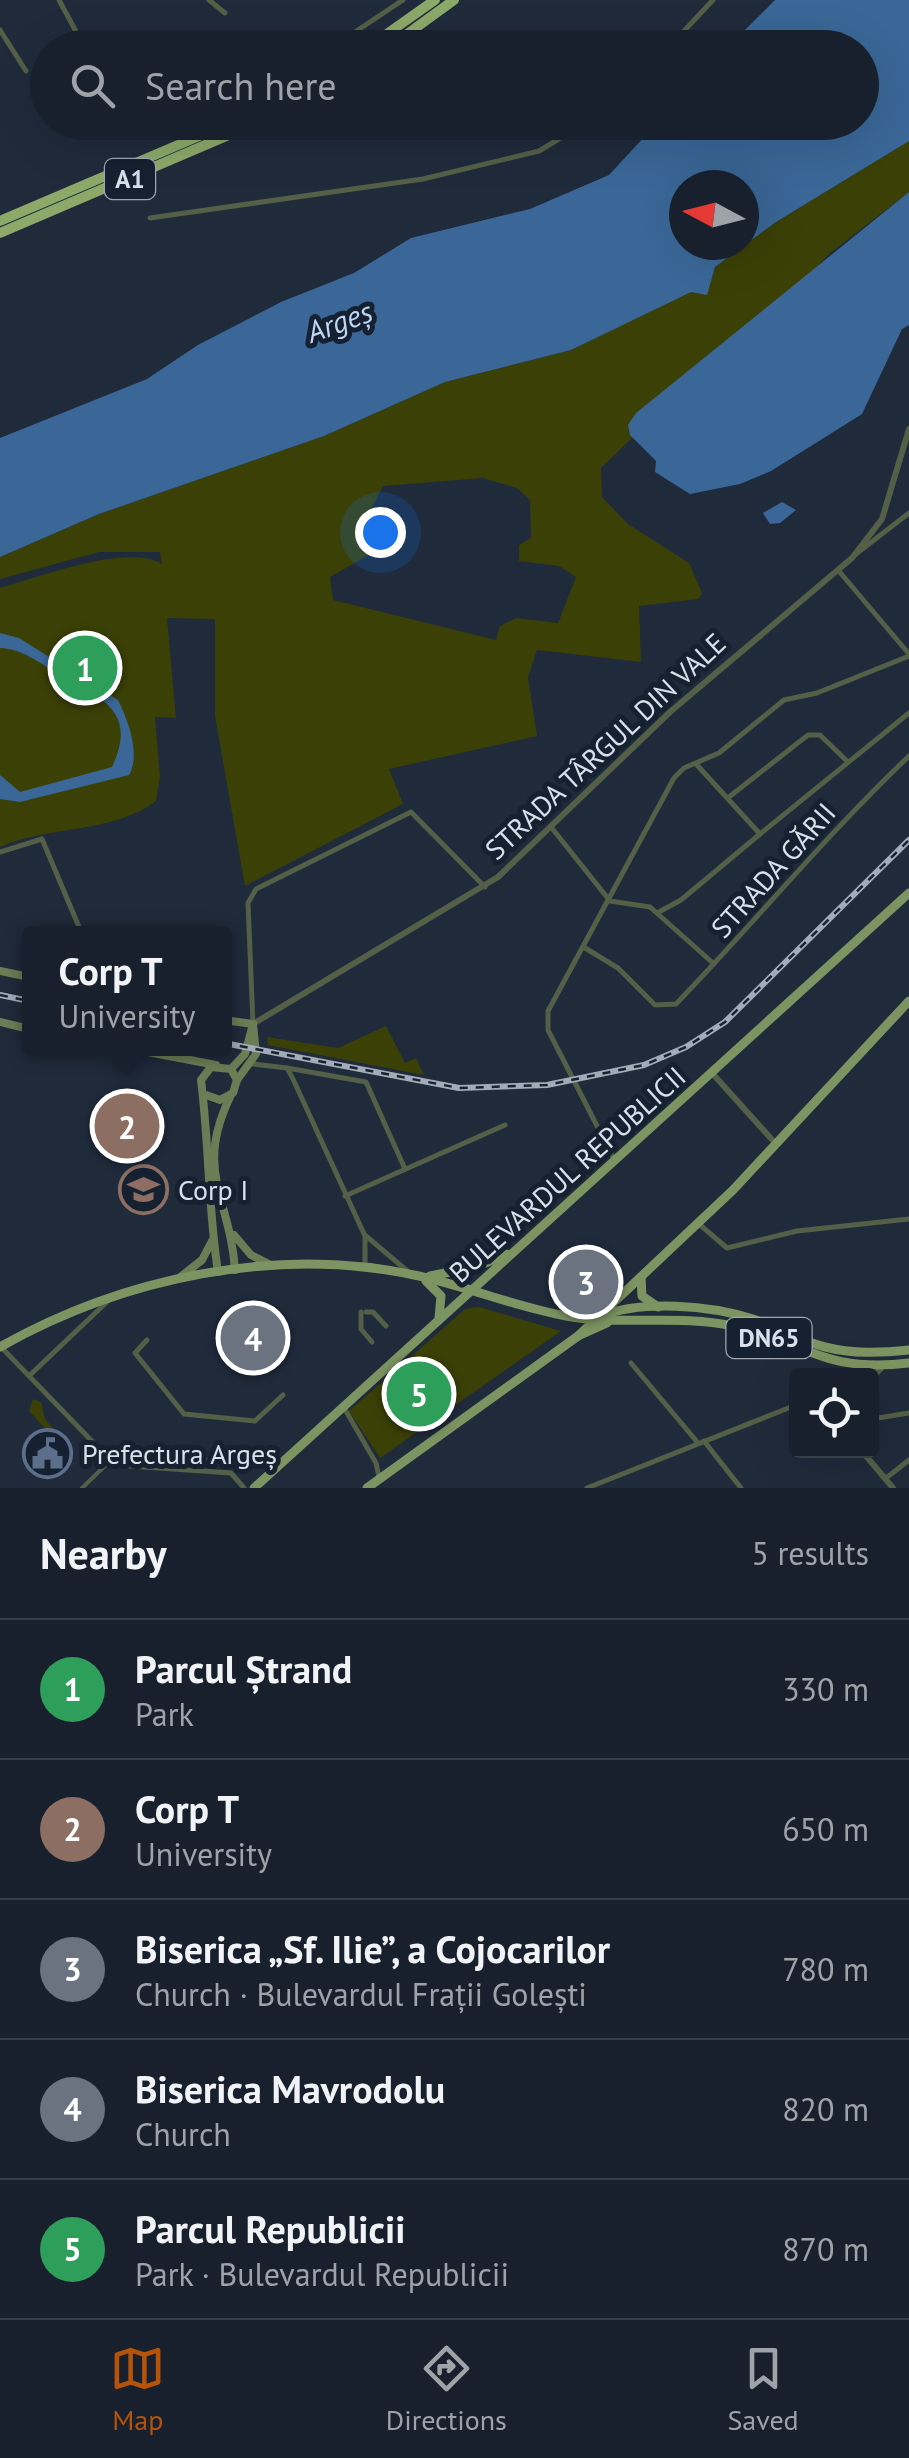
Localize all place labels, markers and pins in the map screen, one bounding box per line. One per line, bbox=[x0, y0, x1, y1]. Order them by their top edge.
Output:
pin: 1 bbox=[52, 630, 118, 706]
pin: 2 bbox=[94, 1088, 160, 1164]
school or university icon: Corp I bbox=[117, 1163, 169, 1215]
place label: Corp I bbox=[178, 1171, 248, 1208]
pin: 3 bbox=[554, 1244, 618, 1320]
pin: 4 bbox=[220, 1300, 286, 1376]
pin: 5 bbox=[386, 1356, 452, 1432]
public building icon: Prefectura Argeș bbox=[21, 1427, 73, 1479]
place label: Prefectura Argeș bbox=[82, 1435, 277, 1472]

